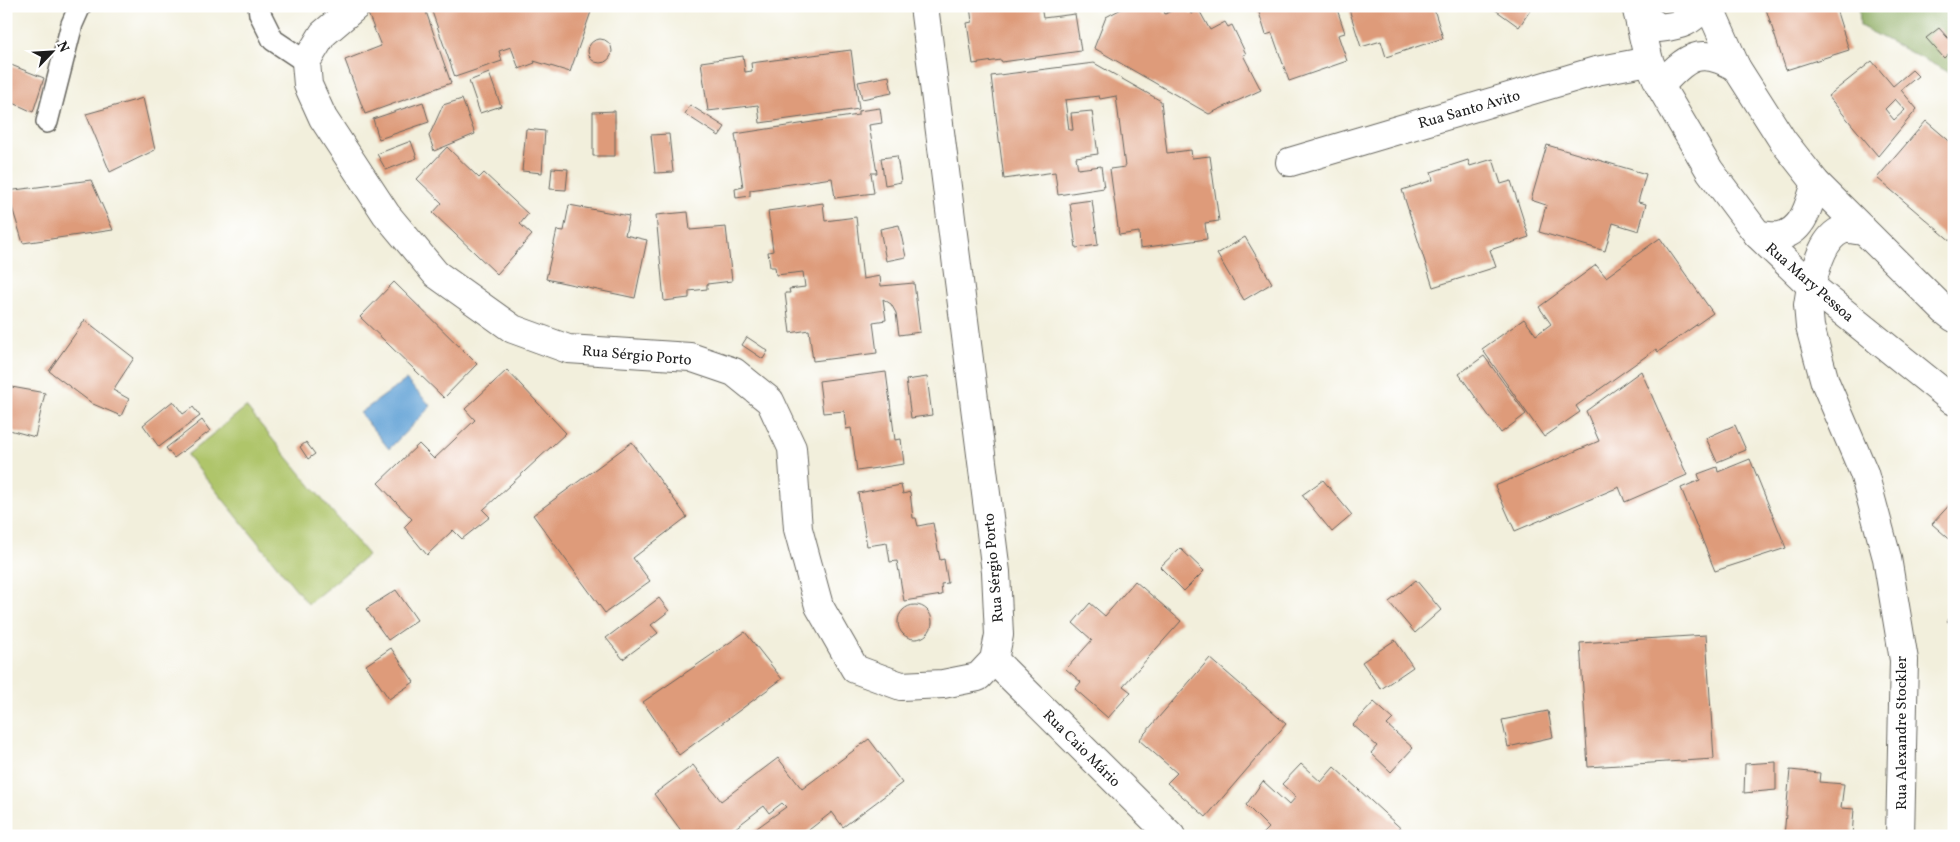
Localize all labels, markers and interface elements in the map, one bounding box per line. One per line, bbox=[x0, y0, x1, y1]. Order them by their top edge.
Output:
north arrow bbox=[28, 28, 78, 78]
text: N bbox=[52, 39, 73, 56]
street label: Rua Santo Avito bbox=[1416, 86, 1523, 135]
street label: Rua Mary Pessoa bbox=[1760, 239, 1858, 328]
street label: Rua Sérgio Porto bbox=[581, 341, 692, 372]
street label: Rua Sérgio Porto bbox=[979, 512, 1010, 623]
street label: Rua Alexandre Stockler bbox=[1892, 656, 1913, 810]
street label: Rua Caio Mário bbox=[1037, 706, 1124, 793]

